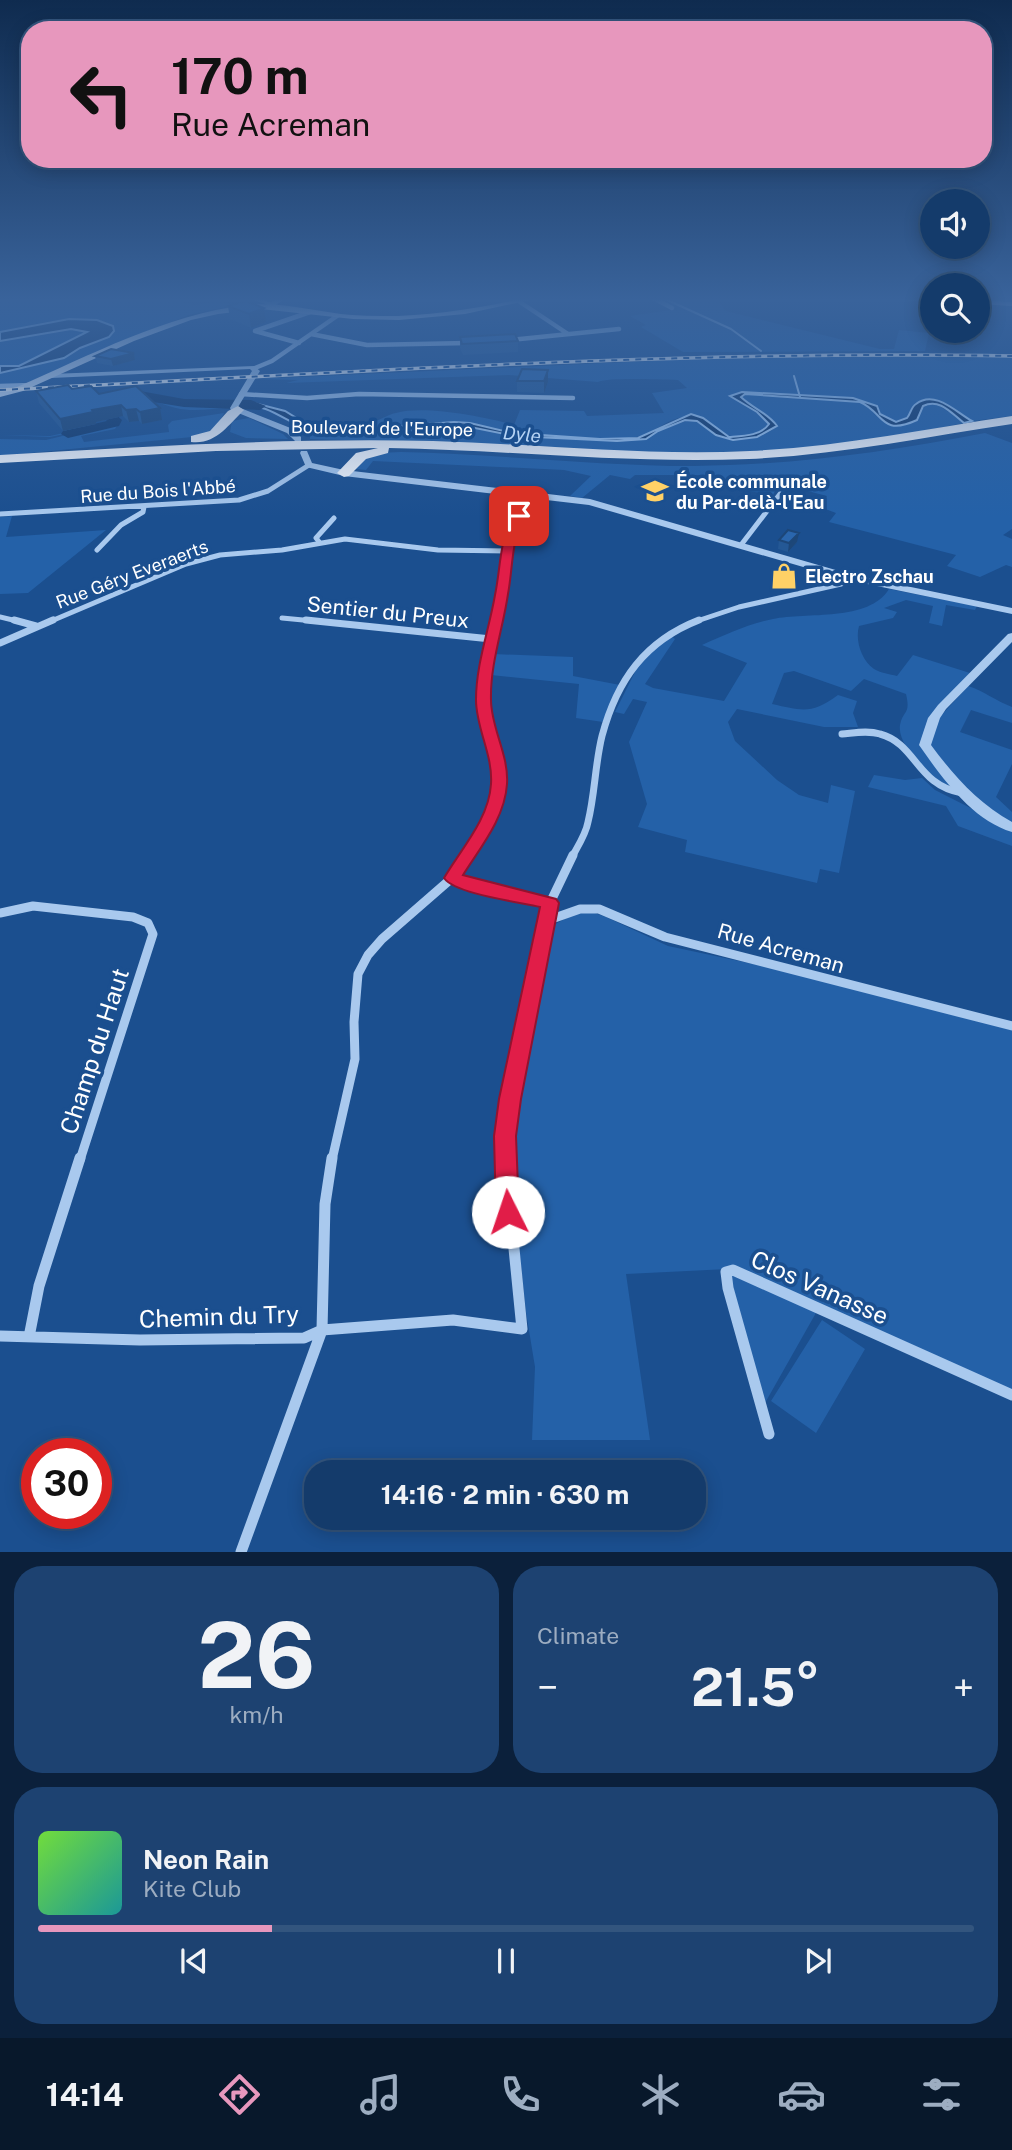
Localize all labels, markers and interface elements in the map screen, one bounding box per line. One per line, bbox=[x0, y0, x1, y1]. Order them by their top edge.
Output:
text: 170 m bbox=[171, 47, 309, 105]
icon: left bbox=[56, 49, 147, 140]
text: Rue Acreman bbox=[171, 106, 370, 143]
map controls bbox=[920, 189, 990, 343]
button: sound bbox=[920, 189, 990, 259]
button: search bbox=[920, 273, 990, 343]
street label: Boulevard de l'Europe bbox=[291, 416, 473, 440]
water label: Dyle bbox=[502, 421, 542, 447]
place label: École communale du Par-delà-l'Eau bbox=[676, 470, 827, 513]
street label: Rue du Bois l'Abbé bbox=[79, 475, 237, 507]
school or university icon: École communale du Par-delà-l'Eau bbox=[640, 476, 670, 506]
pin bbox=[489, 486, 549, 546]
icon: arrive bbox=[500, 497, 538, 535]
street label: Rue Géry Everaerts bbox=[53, 535, 211, 613]
shop icon: Electro Zschau bbox=[769, 561, 799, 591]
place label: Electro Zschau bbox=[805, 566, 934, 587]
street label: Sentier du Preux bbox=[306, 591, 471, 633]
street label: Rue Acreman bbox=[715, 918, 847, 978]
street label: Champ du Haut bbox=[54, 964, 134, 1138]
position arrow bbox=[471, 1175, 545, 1249]
street label: Clos Vanasse bbox=[747, 1244, 893, 1330]
street label: Chemin du Try bbox=[138, 1299, 300, 1333]
speed limit sign: 30 bbox=[21, 1438, 112, 1529]
text: 14:16 · 2 min · 630 m bbox=[381, 1479, 629, 1510]
text: 26 bbox=[198, 1602, 315, 1708]
text: Climate bbox=[537, 1622, 619, 1649]
text: 21.5° bbox=[691, 1657, 820, 1718]
text: − bbox=[537, 1665, 558, 1710]
text: + bbox=[953, 1665, 974, 1710]
text: km/h bbox=[229, 1701, 284, 1728]
text: Neon Rain bbox=[143, 1844, 269, 1875]
text: Kite Club bbox=[143, 1875, 241, 1902]
icon: previous bbox=[175, 1942, 213, 1980]
icon: pause bbox=[487, 1942, 525, 1980]
icon: next bbox=[799, 1942, 837, 1980]
icon: directions bbox=[215, 2070, 264, 2119]
icon: music bbox=[356, 2070, 405, 2119]
icon: phone bbox=[496, 2070, 545, 2119]
icon: climate bbox=[636, 2070, 685, 2119]
icon: car bbox=[777, 2070, 826, 2119]
icon: filters bbox=[917, 2070, 966, 2119]
text: 14:14 bbox=[46, 2076, 124, 2113]

